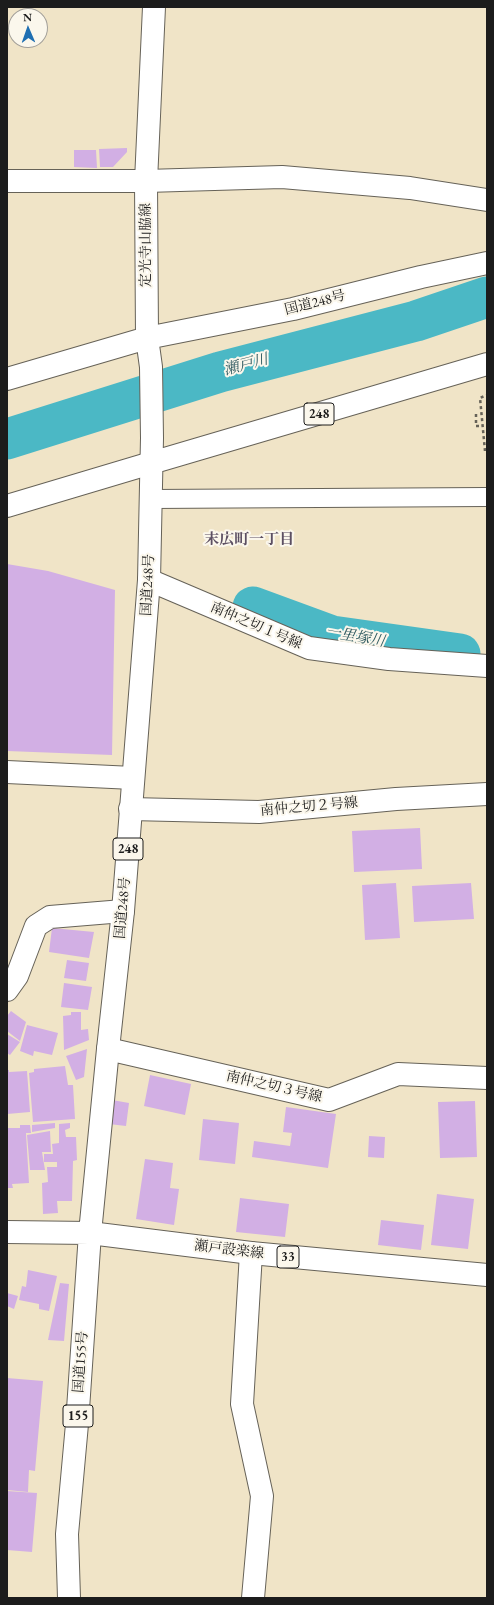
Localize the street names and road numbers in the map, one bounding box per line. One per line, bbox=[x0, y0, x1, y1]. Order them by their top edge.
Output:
street label: 定光寺山脇線 bbox=[138, 203, 154, 287]
street label: 国道248号 bbox=[283, 287, 347, 319]
road number: 248 bbox=[304, 403, 334, 425]
street label: 国道248号 bbox=[138, 554, 158, 616]
street label: 南仲之切１号線 bbox=[208, 599, 304, 653]
street label: 南仲之切２号線 bbox=[259, 794, 359, 820]
road number: 248 bbox=[113, 838, 143, 860]
street label: 国道248号 bbox=[112, 876, 134, 940]
street label: 南仲之切３号線 bbox=[224, 1068, 324, 1106]
street label: 瀬戸設楽線 bbox=[193, 1237, 265, 1263]
road number: 33 bbox=[277, 1246, 299, 1268]
street label: 国道155号 bbox=[70, 1330, 92, 1394]
road number: 155 bbox=[63, 1405, 93, 1427]

